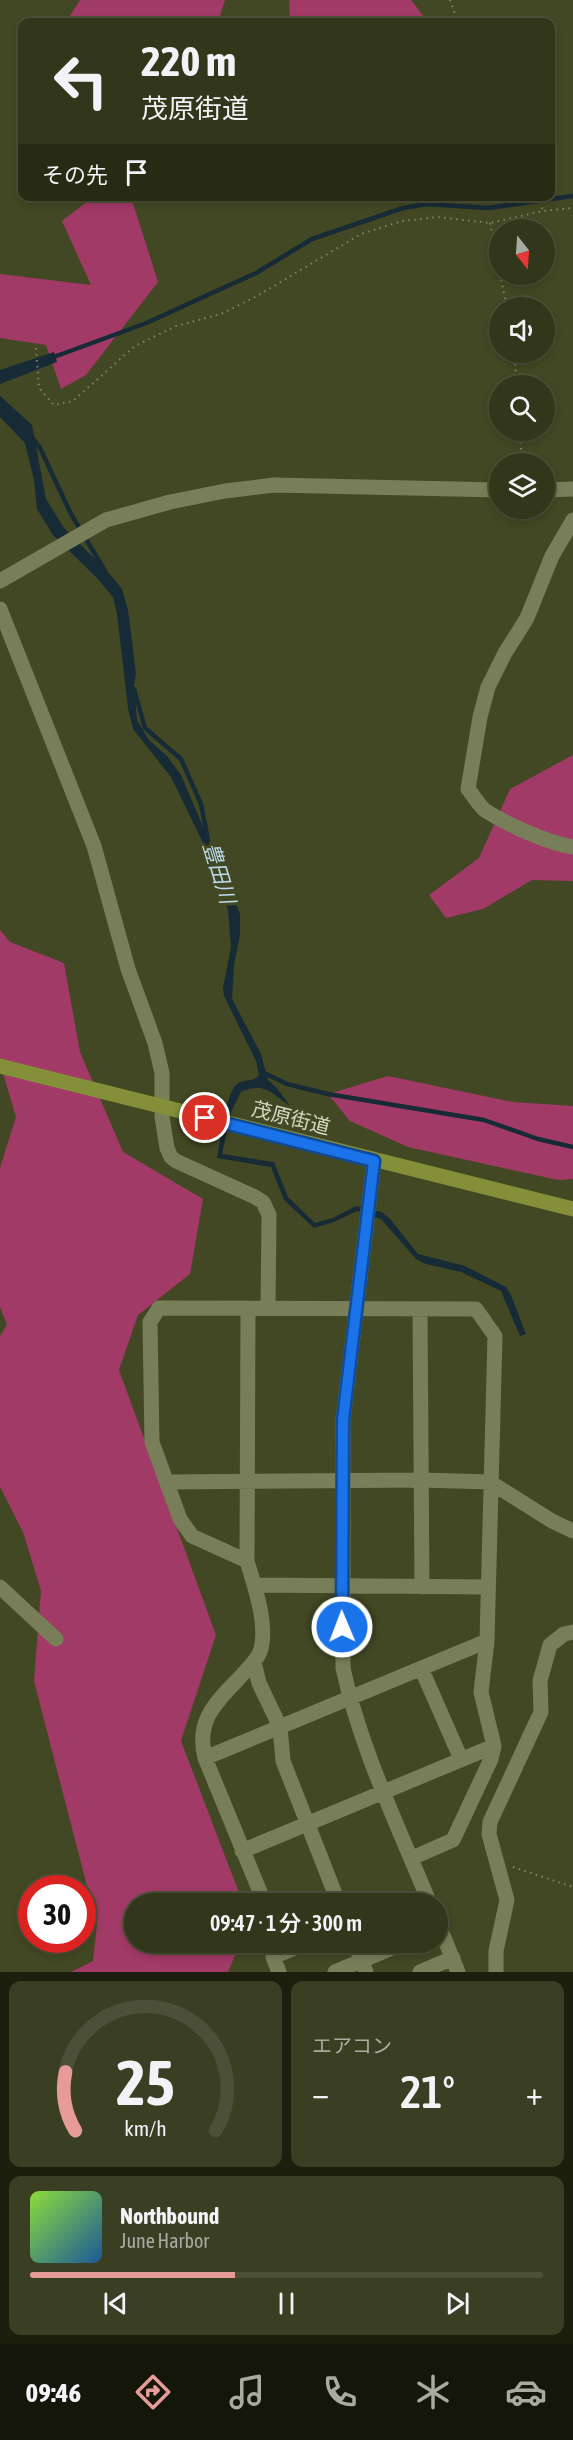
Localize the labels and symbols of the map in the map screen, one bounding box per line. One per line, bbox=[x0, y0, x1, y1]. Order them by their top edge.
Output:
north arrow bbox=[489, 219, 555, 285]
water label: 豊田川 bbox=[199, 839, 241, 908]
pin bbox=[179, 1092, 230, 1143]
street label: 茂原街道 bbox=[250, 1097, 333, 1138]
position arrow bbox=[310, 1595, 374, 1659]
speed limit sign: 30 bbox=[18, 1875, 96, 1953]

